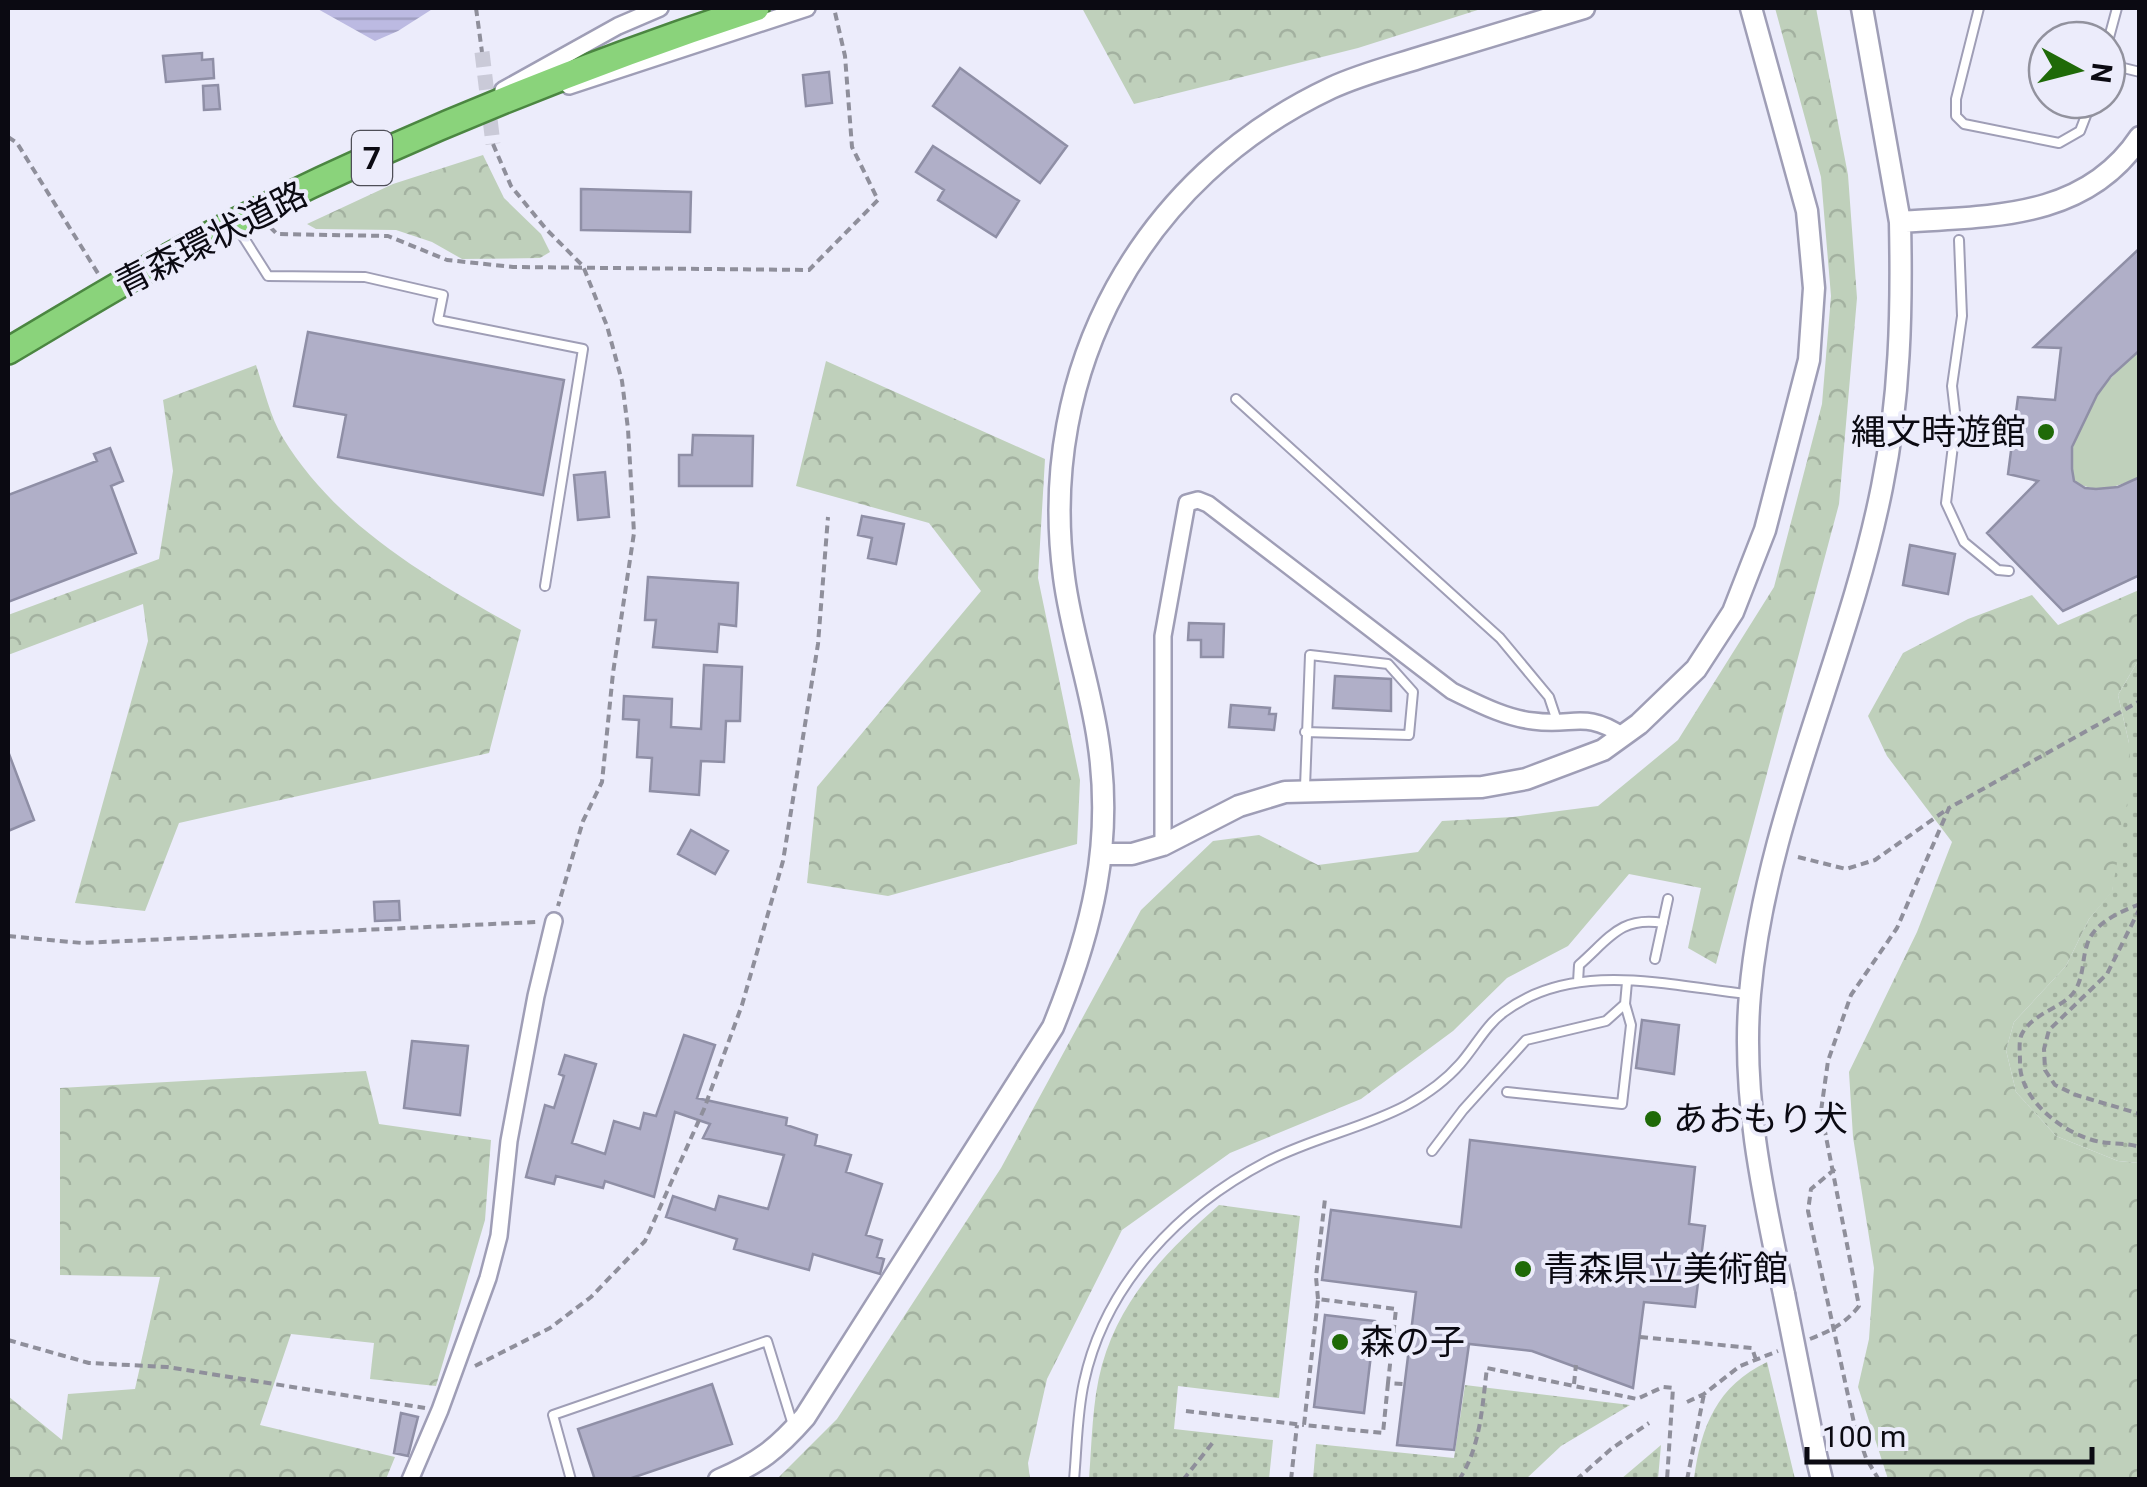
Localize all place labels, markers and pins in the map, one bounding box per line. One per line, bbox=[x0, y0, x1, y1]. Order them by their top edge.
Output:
place label: 縄文時遊館 bbox=[1851, 412, 2026, 453]
marker: 縄文時遊館 bbox=[2035, 421, 2057, 443]
place label: あおもり犬 bbox=[1673, 1099, 1848, 1140]
marker: あおもり犬 bbox=[1642, 1108, 1664, 1130]
place label: 青森県立美術館 bbox=[1543, 1249, 1788, 1290]
marker: 青森県立美術館 bbox=[1512, 1258, 1534, 1280]
place label: 森の子 bbox=[1360, 1322, 1465, 1363]
marker: 森の子 bbox=[1329, 1331, 1351, 1353]

